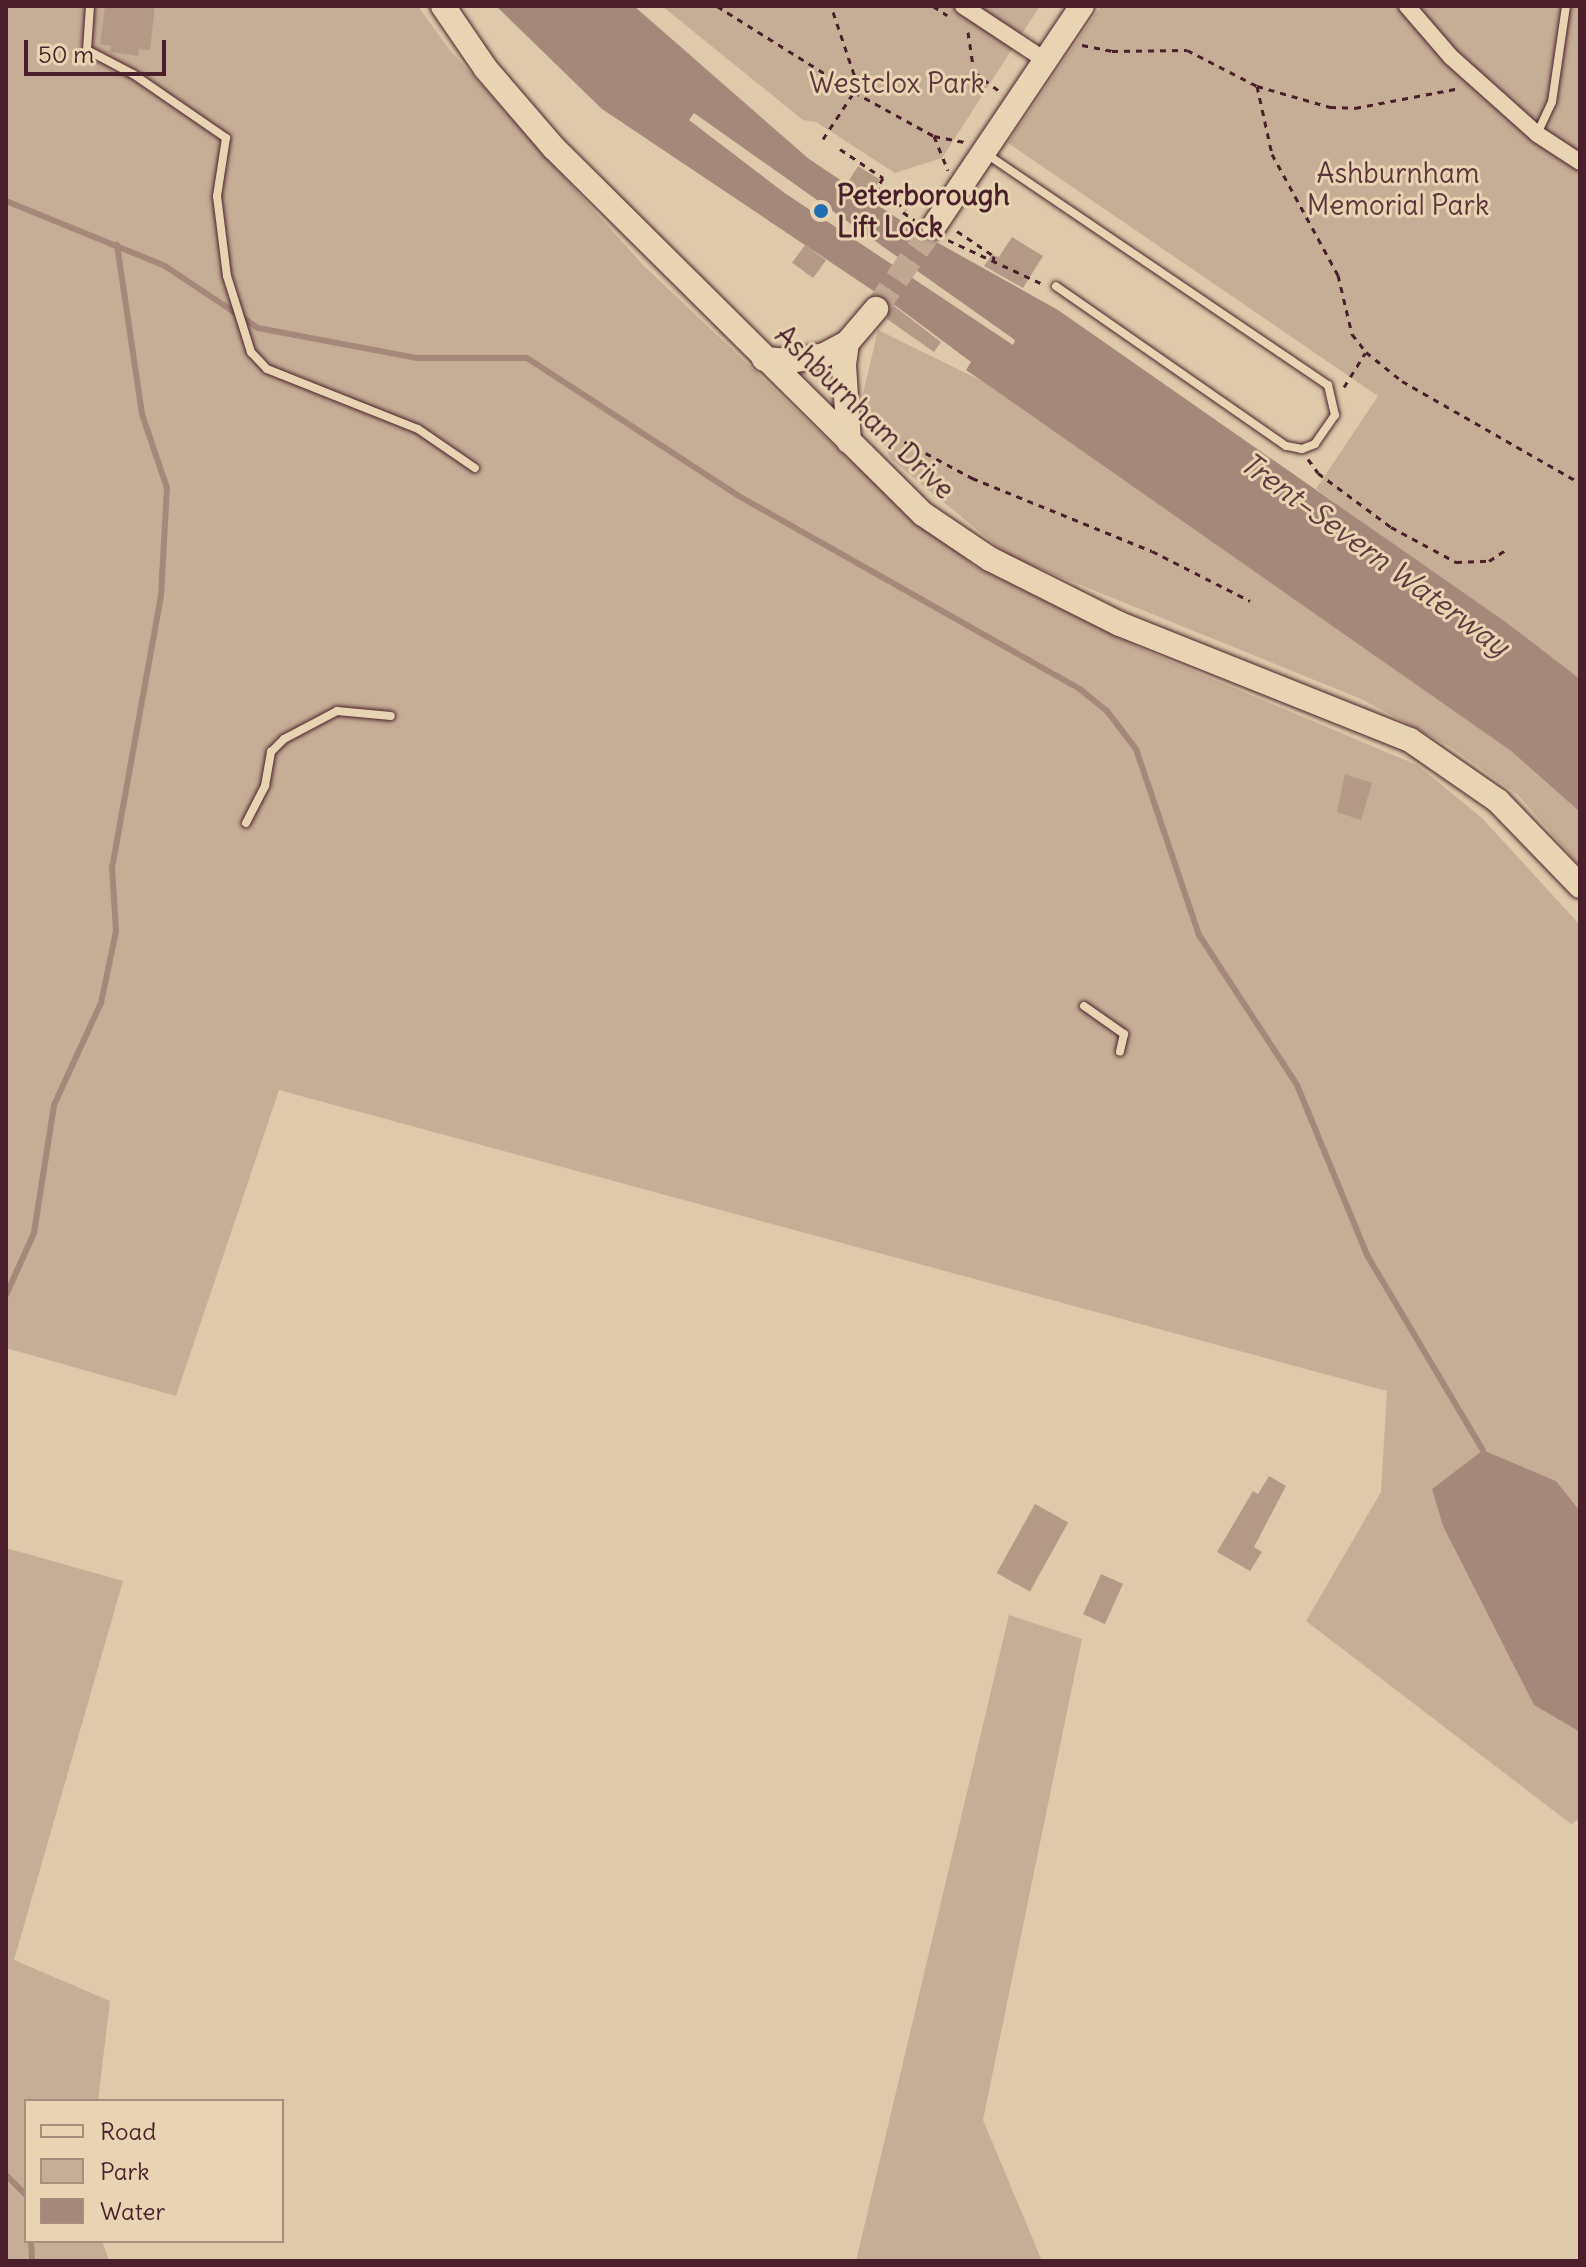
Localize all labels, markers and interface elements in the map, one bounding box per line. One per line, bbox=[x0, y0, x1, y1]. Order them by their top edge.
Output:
scale bar bbox=[28, 24, 170, 74]
text: 50 m bbox=[38, 39, 94, 69]
park label: Westclox Park bbox=[809, 66, 985, 100]
park label: Ashburnham Memorial Park bbox=[1307, 156, 1489, 222]
place label: Peterborough Lift Lock bbox=[837, 178, 1010, 244]
marker: Peterborough Lift Lock bbox=[812, 202, 830, 220]
street label: Ashburnham Drive bbox=[768, 318, 962, 506]
water label: Trent–Severn Waterway bbox=[1234, 444, 1516, 664]
legend bbox=[24, 2099, 284, 2243]
text: Road bbox=[100, 2116, 156, 2146]
text: Park bbox=[100, 2156, 150, 2186]
text: Water bbox=[100, 2196, 165, 2226]

